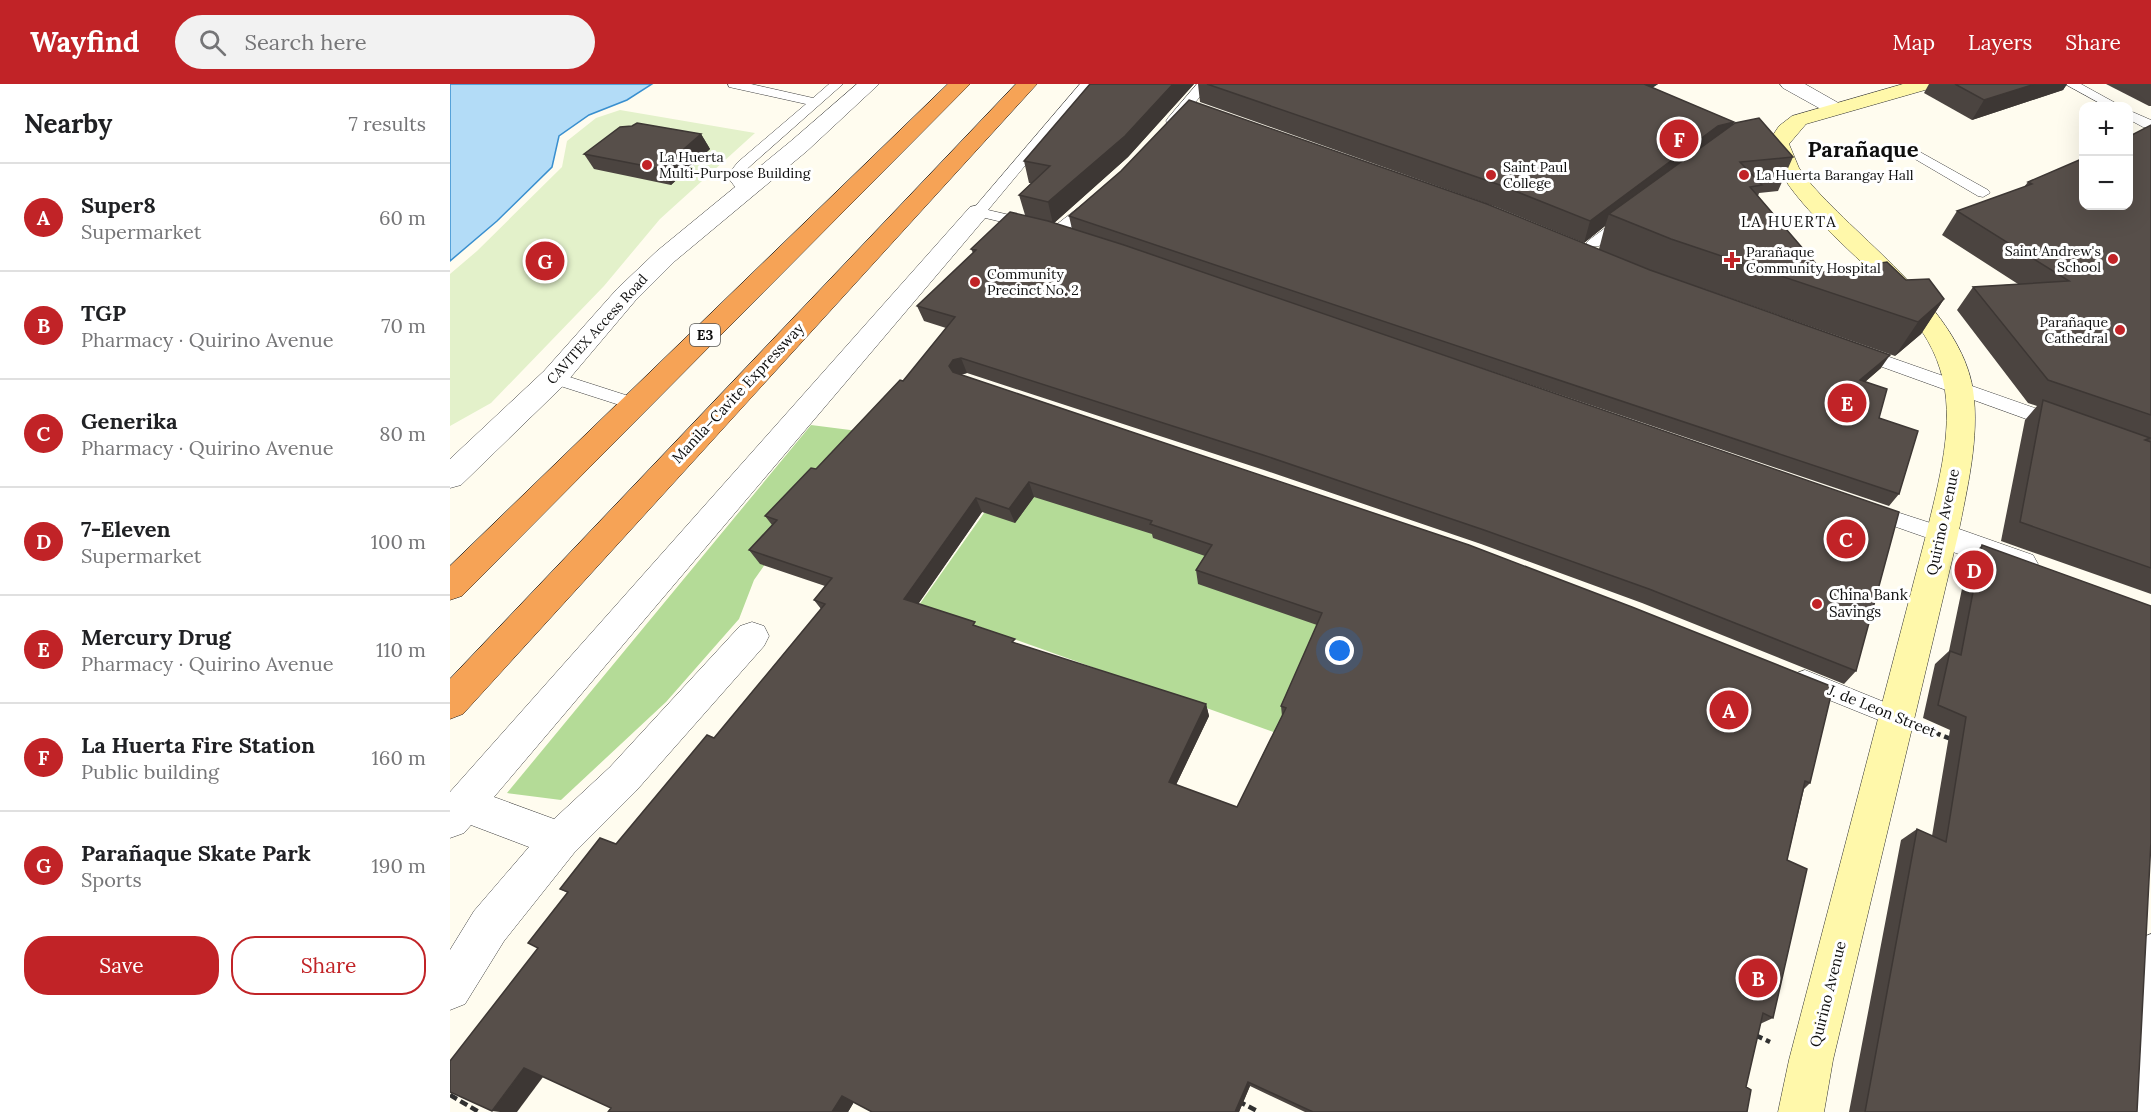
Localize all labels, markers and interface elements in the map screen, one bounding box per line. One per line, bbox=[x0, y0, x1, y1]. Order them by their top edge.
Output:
search box bbox=[175, 15, 595, 69]
text: Wayfind bbox=[30, 24, 139, 60]
icon: search bbox=[196, 26, 229, 59]
text: Search here bbox=[244, 28, 367, 56]
text: Map bbox=[1892, 29, 1935, 56]
text: Layers bbox=[1968, 29, 2032, 56]
text: Share bbox=[2065, 29, 2121, 56]
map controls bbox=[2079, 102, 2133, 210]
button: + bbox=[2079, 102, 2133, 156]
text: Nearby bbox=[24, 107, 112, 140]
text: 7 results bbox=[349, 111, 426, 136]
pin: F bbox=[1660, 116, 1698, 162]
district label: Parañaque bbox=[1808, 135, 1919, 163]
place label: La Huerta Multi-Purpose Building bbox=[659, 148, 811, 182]
button: − bbox=[2079, 156, 2133, 210]
marker: La Huerta Multi-Purpose Building bbox=[640, 158, 654, 172]
place label: Saint Paul College bbox=[1503, 158, 1567, 192]
place label: La Huerta Barangay Hall bbox=[1756, 166, 1914, 184]
marker: Saint Paul College bbox=[1484, 168, 1498, 182]
marker: La Huerta Barangay Hall bbox=[1737, 168, 1751, 182]
text: Super8 bbox=[81, 191, 156, 219]
text: A bbox=[37, 205, 50, 230]
text: 60 m bbox=[379, 205, 426, 230]
district label: LA HUERTA bbox=[1741, 212, 1837, 231]
text: Supermarket bbox=[81, 219, 201, 244]
pin: G bbox=[526, 238, 565, 284]
place label: Saint Andrew's School bbox=[2005, 242, 2101, 276]
place label: Parañaque Community Hospital bbox=[1746, 243, 1881, 277]
marker: Parañaque Community Hospital bbox=[1723, 251, 1741, 269]
marker: Saint Andrew's School bbox=[2106, 252, 2120, 266]
place label: Community Precinct No. 2 bbox=[987, 265, 1079, 299]
street label: CAVITEX Access Road bbox=[543, 270, 651, 388]
marker: Community Precinct No. 2 bbox=[968, 275, 982, 289]
text: TGP bbox=[81, 299, 126, 327]
text: B bbox=[37, 313, 50, 338]
text: 70 m bbox=[381, 313, 426, 338]
place label: Parañaque Cathedral bbox=[2040, 313, 2108, 347]
street label: Manila–Cavite Expressway bbox=[667, 318, 808, 467]
marker: Parañaque Cathedral bbox=[2113, 323, 2127, 337]
road number: E3 bbox=[690, 324, 720, 346]
text: Pharmacy · Quirino Avenue bbox=[81, 327, 334, 352]
pin: E bbox=[1828, 380, 1866, 426]
text: Generika bbox=[81, 407, 178, 435]
text: C bbox=[37, 421, 50, 446]
text: 80 m bbox=[379, 421, 426, 446]
text: Pharmacy · Quirino Avenue bbox=[81, 435, 334, 460]
street label: Quirino Avenue bbox=[1922, 467, 1963, 577]
text: 7-Eleven bbox=[81, 515, 171, 543]
pin: C bbox=[1826, 516, 1866, 562]
text: D bbox=[36, 529, 51, 554]
text: 100 m bbox=[371, 529, 426, 554]
text: Supermarket bbox=[81, 543, 201, 568]
pin: D bbox=[1954, 548, 1994, 592]
place label: China Bank Savings bbox=[1829, 585, 1908, 621]
marker: China Bank Savings bbox=[1810, 597, 1824, 611]
text: Mercury Drug bbox=[81, 623, 231, 651]
your location bbox=[1325, 636, 1354, 665]
text: E bbox=[37, 637, 50, 662]
text: 110 m bbox=[376, 637, 426, 662]
text: Pharmacy · Quirino Avenue bbox=[81, 651, 334, 676]
street label: J. de Leon Street bbox=[1824, 680, 1939, 741]
pin: A bbox=[1710, 688, 1748, 732]
text: La Huerta Fire Station bbox=[81, 731, 315, 759]
text: F bbox=[38, 745, 49, 770]
text: 160 m bbox=[372, 745, 426, 770]
text: Public building bbox=[81, 759, 219, 784]
text: Parañaque Skate Park bbox=[81, 839, 311, 867]
text: G bbox=[36, 853, 51, 878]
text: 190 m bbox=[372, 853, 426, 878]
text: Sports bbox=[81, 867, 142, 892]
button: Save bbox=[24, 936, 219, 995]
button: Share bbox=[231, 936, 426, 995]
street label: Quirino Avenue bbox=[1805, 939, 1850, 1049]
pin: B bbox=[1738, 956, 1778, 1000]

